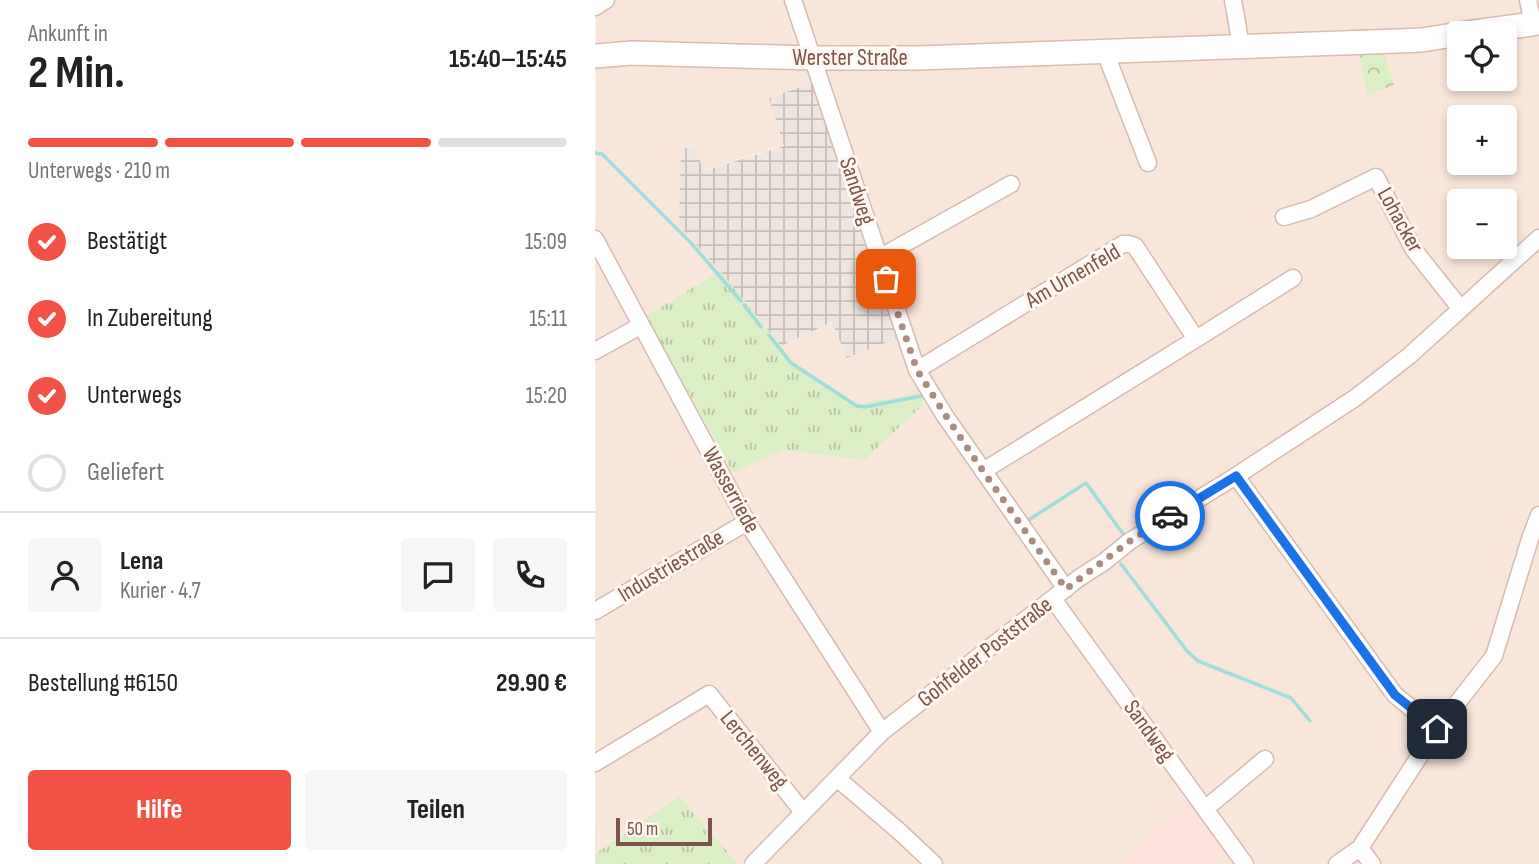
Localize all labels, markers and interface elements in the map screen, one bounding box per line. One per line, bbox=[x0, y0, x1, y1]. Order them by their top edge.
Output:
text: Ankunft in bbox=[28, 20, 108, 48]
map controls bbox=[1447, 21, 1517, 259]
button: locate bbox=[1447, 21, 1517, 91]
text: 15:40–15:45 bbox=[449, 44, 567, 75]
street label: Werster Straße bbox=[792, 44, 908, 72]
text: 2 Min. bbox=[28, 46, 125, 101]
button: + bbox=[1447, 105, 1517, 175]
street label: Sandweg bbox=[833, 154, 881, 228]
text: Unterwegs · 210 m bbox=[28, 157, 170, 185]
street label: Lohacker bbox=[1371, 183, 1429, 258]
button: − bbox=[1447, 189, 1517, 259]
icon: check bbox=[28, 223, 66, 261]
text: Bestätigt bbox=[87, 226, 167, 257]
text: 15:09 bbox=[525, 228, 567, 256]
street label: Am Urnenfeld bbox=[1020, 238, 1125, 315]
pin bbox=[856, 249, 916, 309]
icon: bag bbox=[867, 260, 905, 298]
icon: check bbox=[28, 300, 66, 338]
text: In Zubereitung bbox=[87, 303, 213, 334]
text: 15:11 bbox=[529, 305, 567, 333]
icon: check bbox=[28, 377, 66, 415]
text: Unterwegs bbox=[87, 380, 182, 411]
text: 15:20 bbox=[526, 382, 567, 410]
street label: Wasserriede bbox=[696, 442, 766, 538]
text: Geliefert bbox=[87, 457, 164, 488]
courier bbox=[1135, 481, 1205, 551]
icon: car bbox=[1151, 497, 1189, 535]
street label: Industriestraße bbox=[613, 524, 729, 608]
button: person bbox=[28, 538, 102, 612]
button: chat bbox=[401, 538, 475, 612]
button: phone bbox=[493, 538, 567, 612]
text: Lena bbox=[120, 546, 163, 577]
text: Kurier · 4.7 bbox=[120, 577, 201, 605]
street label: Gohfelder Poststraße bbox=[912, 591, 1058, 713]
text: Bestellung #6150 bbox=[28, 668, 178, 699]
text: 29.90 € bbox=[496, 668, 567, 699]
street label: Sandweg bbox=[1117, 695, 1181, 767]
pin bbox=[1407, 699, 1467, 759]
street label: Lerchenweg bbox=[714, 705, 794, 795]
icon: home bbox=[1418, 710, 1456, 748]
button: Hilfe bbox=[28, 770, 291, 850]
button: Teilen bbox=[305, 770, 567, 850]
scale bar bbox=[616, 815, 712, 847]
text: 50 m bbox=[627, 818, 658, 841]

